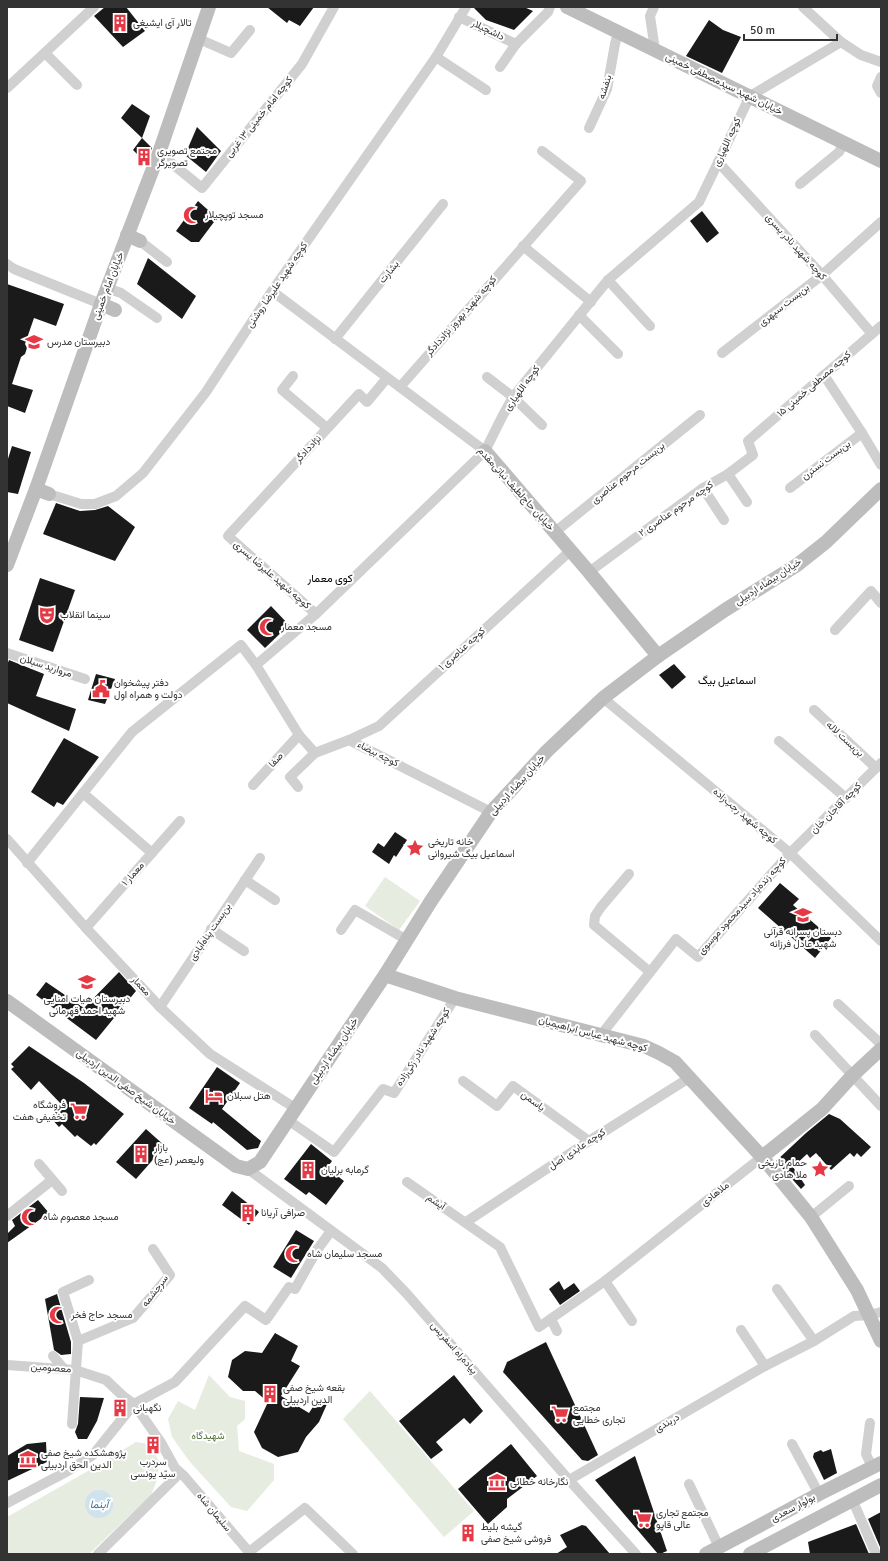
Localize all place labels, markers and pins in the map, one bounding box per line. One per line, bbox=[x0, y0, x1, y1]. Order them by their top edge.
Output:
building icon: تالار آی ایشیغی bbox=[110, 13, 130, 33]
place label: تالار آی ایشیغی bbox=[133, 17, 192, 29]
place label: مجتمع تصویری تصویرگر bbox=[156, 145, 217, 169]
building icon: مجتمع تصویری تصویرگر bbox=[134, 147, 154, 167]
mosque icon: مسجد توپچیلار bbox=[182, 205, 202, 225]
place label: مسجد توپچیلار bbox=[204, 209, 264, 222]
school or university icon: دبیرستان مدرس bbox=[24, 332, 44, 352]
place label: دبیرستان مدرس bbox=[47, 336, 110, 348]
theatre icon: سینما انقلاب bbox=[37, 605, 57, 625]
place label: سینما انقلاب bbox=[60, 609, 110, 621]
mosque icon: مسجد معمار bbox=[258, 617, 278, 637]
place label: مسجد معمار bbox=[280, 621, 332, 633]
place label: دفتر پیشخوان دولت و همراه اول bbox=[114, 677, 183, 701]
public building icon: دفتر پیشخوان دولت و همراه اول bbox=[91, 679, 111, 699]
place label: خانه تاریخی اسماعیل بیگ شیروانی bbox=[428, 836, 515, 860]
place icon: خانه تاریخی اسماعیل بیگ شیروانی bbox=[405, 838, 425, 858]
school or university icon: دبستان پسرانه قرآنی شهید عادل فرزانه bbox=[793, 905, 813, 925]
place label: دبستان پسرانه قرآنی شهید عادل فرزانه bbox=[764, 926, 842, 950]
school or university icon: دبیرستان هیات امنایی شهید احمد قهرمانی bbox=[77, 972, 97, 992]
place label: دبیرستان هیات امنایی شهید احمد قهرمانی bbox=[44, 993, 131, 1017]
hotel icon: هتل سبلان bbox=[204, 1086, 224, 1106]
place label: هتل سبلان bbox=[227, 1090, 271, 1102]
place label: فروشگاه تخفیفی هفت bbox=[13, 1099, 66, 1123]
supermarket icon: فروشگاه تخفیفی هفت bbox=[69, 1101, 89, 1121]
place label: بازار ولیعصر (عج) bbox=[153, 1142, 204, 1166]
building icon: بازار ولیعصر (عج) bbox=[131, 1144, 151, 1164]
place label: حمام تاریخی ملا هادی bbox=[758, 1157, 807, 1181]
place icon: حمام تاریخی ملا هادی bbox=[810, 1159, 830, 1179]
building icon: گرمابه برلیان bbox=[298, 1160, 318, 1180]
place label: گرمابه برلیان bbox=[321, 1164, 369, 1176]
building icon: صرافی آریانا bbox=[238, 1203, 258, 1223]
mosque icon: مسجد معصوم شاه bbox=[20, 1207, 40, 1227]
place label: صرافی آریانا bbox=[261, 1207, 305, 1219]
place label: مسجد معصوم شاه bbox=[43, 1211, 119, 1223]
mosque icon: مسجد سلیمان شاه bbox=[284, 1244, 304, 1264]
place label: مسجد سلیمان شاه bbox=[307, 1248, 382, 1260]
mosque icon: مسجد حاج فخر bbox=[48, 1305, 68, 1325]
place label: مسجد حاج فخر bbox=[70, 1309, 133, 1321]
place label: بقعه شیخ صفی الدین اردبیلی bbox=[283, 1382, 345, 1406]
building icon: بقعه شیخ صفی الدین اردبیلی bbox=[260, 1384, 280, 1404]
building icon: نگهبانی bbox=[110, 1398, 130, 1418]
place label: نگهبانی bbox=[133, 1402, 162, 1414]
place label: مجتمع تجاری خطایی bbox=[573, 1402, 625, 1426]
supermarket icon: مجتمع تجاری خطایی bbox=[550, 1404, 570, 1424]
building icon: سردرب سیّد یونسی bbox=[143, 1435, 163, 1455]
place label: پژوهشکده شیخ صفی الدین الحق اردبیلی bbox=[41, 1447, 126, 1471]
museum icon: پژوهشکده شیخ صفی الدین الحق اردبیلی bbox=[18, 1449, 38, 1469]
place label: سردرب سیّد یونسی bbox=[131, 1456, 176, 1480]
museum icon: نگارخانه خطائی bbox=[487, 1472, 507, 1492]
place label: نگارخانه خطائی bbox=[510, 1476, 569, 1488]
place label: مجتمع تجاری عالی قاپو bbox=[656, 1507, 709, 1532]
supermarket icon: مجتمع تجاری عالی قاپو bbox=[633, 1509, 653, 1529]
place label: گیشه بلیط فروشی شیخ صفی bbox=[481, 1521, 552, 1545]
building icon: گیشه بلیط فروشی شیخ صفی bbox=[458, 1523, 478, 1543]

